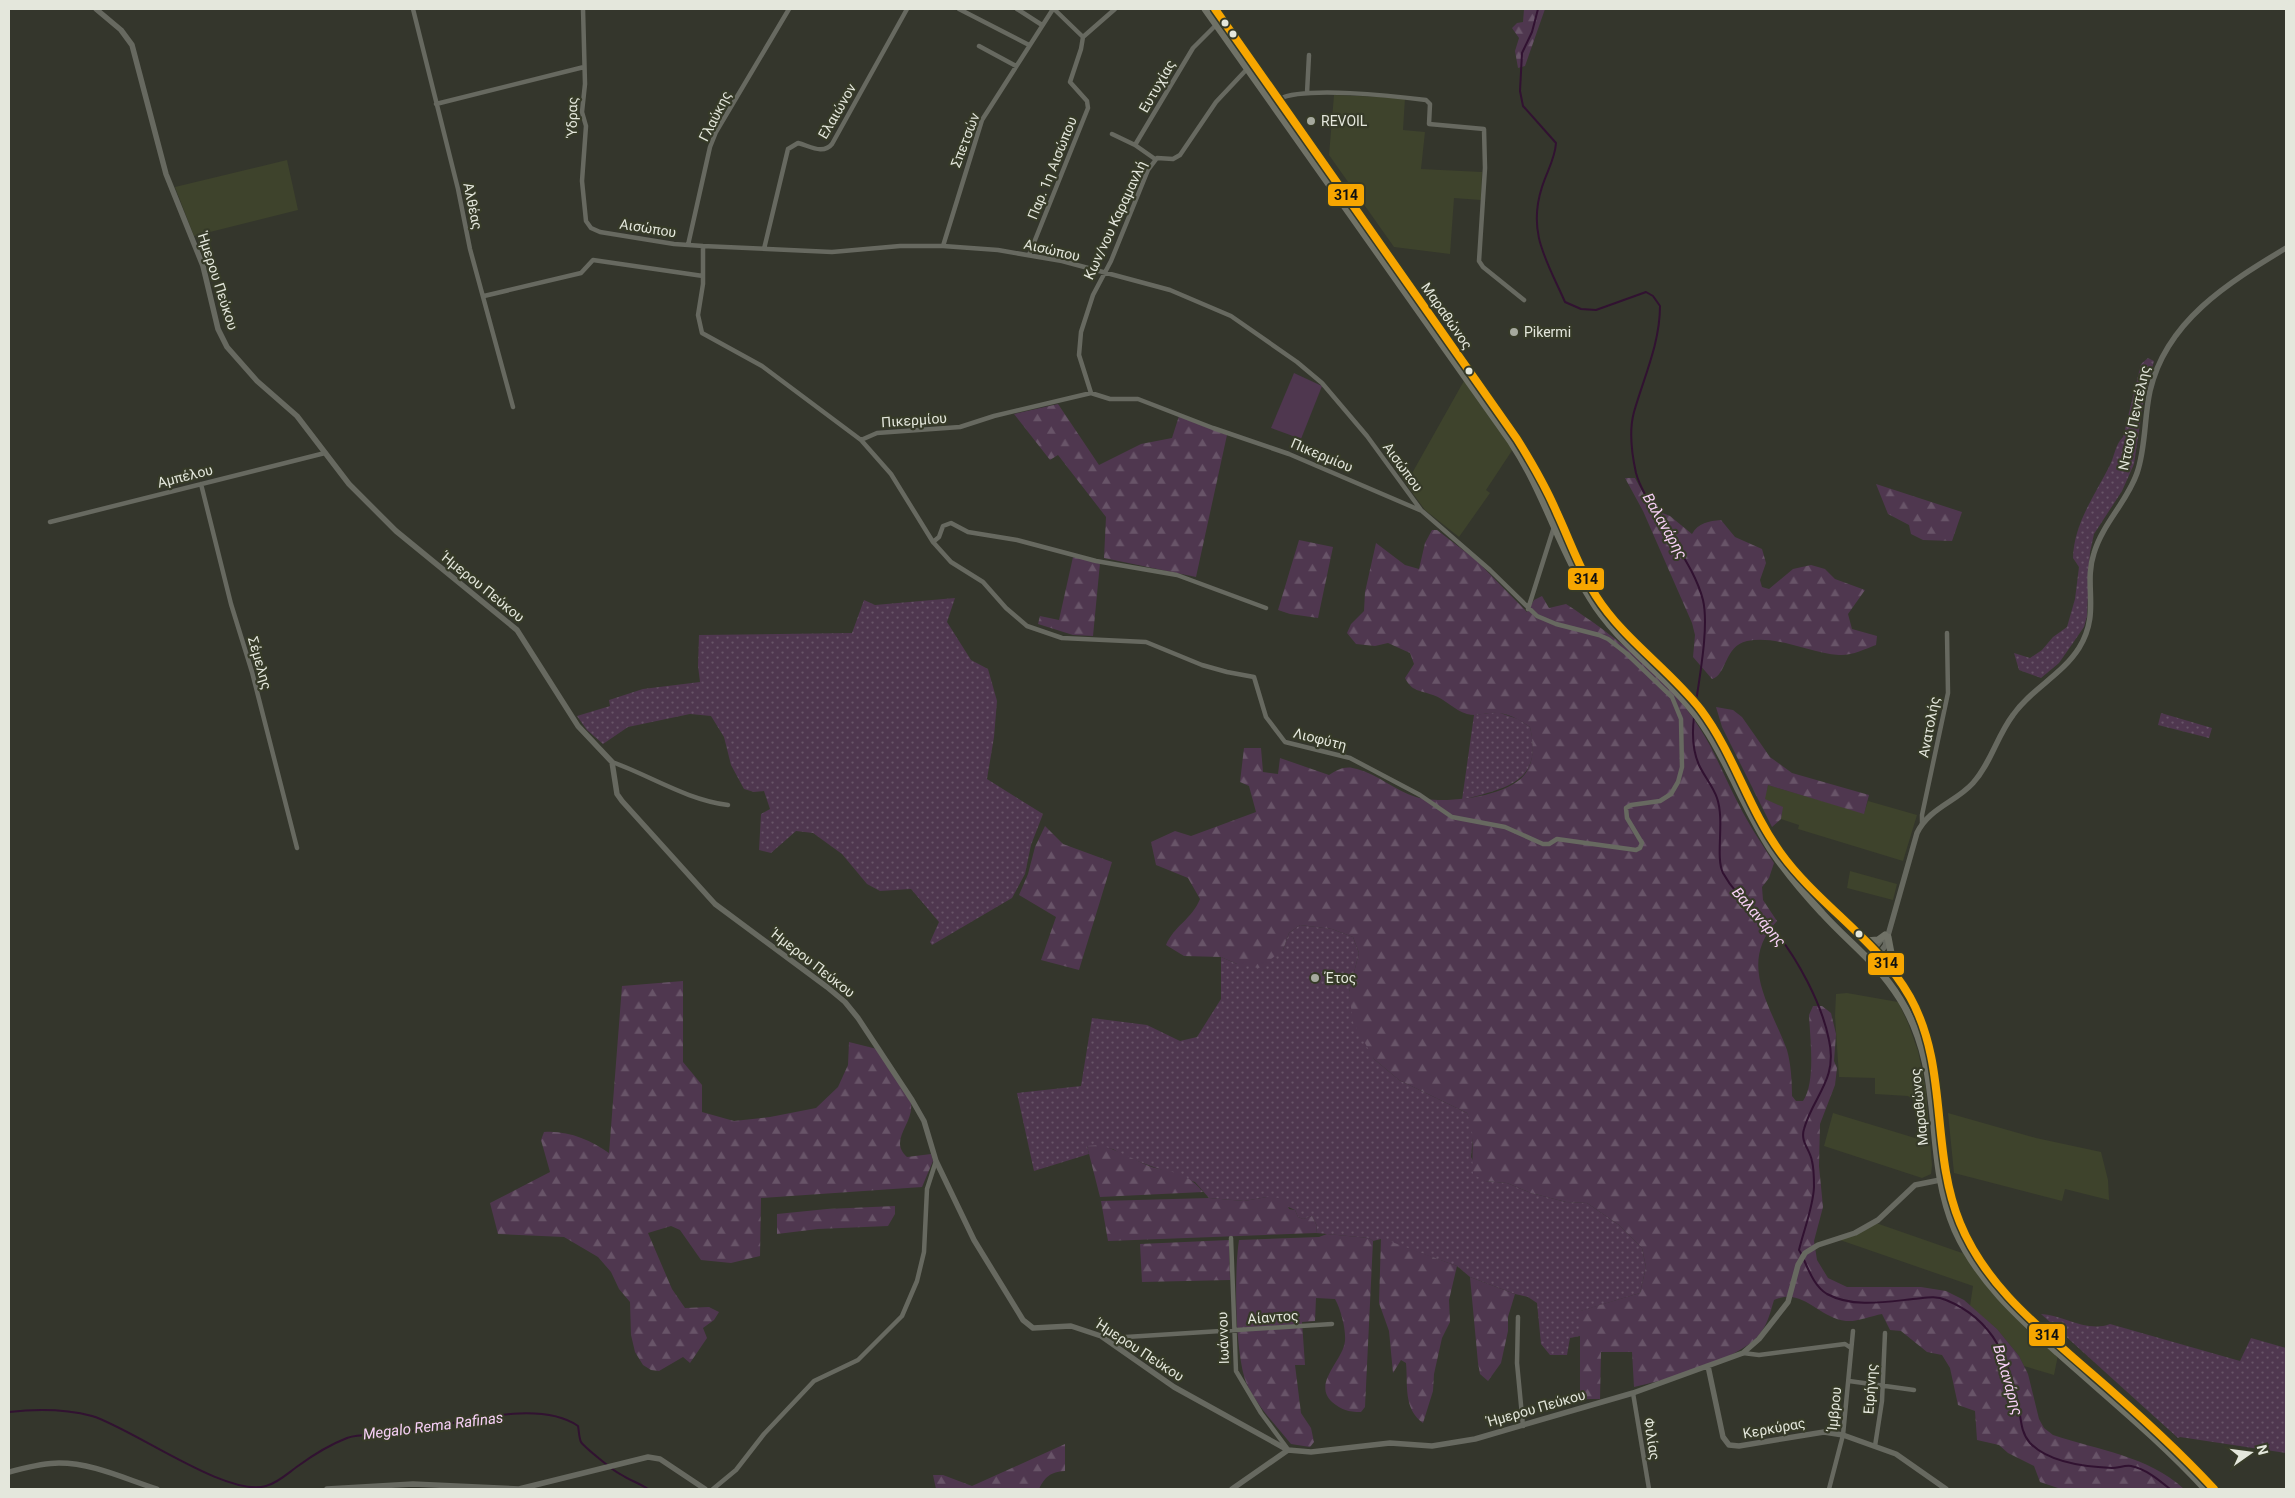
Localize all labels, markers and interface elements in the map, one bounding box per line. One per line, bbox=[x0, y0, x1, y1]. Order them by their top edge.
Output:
unlabelled marker bbox=[1220, 18, 1230, 28]
unlabelled marker bbox=[1228, 29, 1238, 39]
street label: Ευτυχίας bbox=[1136, 57, 1178, 115]
street label: Ελαιώνον bbox=[815, 80, 859, 141]
street label: Γλαύκης bbox=[696, 88, 734, 144]
street label: Ύδρας bbox=[564, 97, 580, 138]
street label: Σπετσών bbox=[947, 110, 983, 170]
place label: REVOIL bbox=[1321, 113, 1368, 129]
street label: Παρ. 1η Αισώπου bbox=[1024, 114, 1080, 222]
marker: REVOIL bbox=[1305, 115, 1317, 127]
street label: Κων/νου Καραμανλή bbox=[1080, 158, 1150, 282]
street label: Αλθέας bbox=[460, 181, 486, 231]
line badge: 314 bbox=[1327, 183, 1365, 207]
text: 314 bbox=[1334, 187, 1358, 203]
street label: Αισώπου bbox=[619, 216, 677, 240]
street label: Ήμερου Πεύκου bbox=[194, 229, 241, 332]
street label: Αισώπου bbox=[1022, 236, 1082, 264]
street label: Μαραθώνος bbox=[1418, 280, 1476, 352]
place label: Pikermi bbox=[1524, 324, 1571, 340]
marker: Pikermi bbox=[1508, 326, 1520, 338]
street label: Νταού Πεντέλης bbox=[2115, 364, 2153, 472]
unlabelled marker bbox=[1464, 366, 1474, 376]
street label: Πικερμίου bbox=[881, 410, 947, 430]
street label: Πικερμίου bbox=[1289, 435, 1355, 475]
street label: Αισώπου bbox=[1380, 439, 1426, 495]
street label: Αμπέλου bbox=[156, 461, 214, 491]
water label: Βαλανάρης bbox=[1639, 490, 1691, 562]
street label: Ήμερου Πεύκου bbox=[438, 548, 528, 625]
line badge: 314 bbox=[1567, 567, 1605, 591]
text: 314 bbox=[1574, 571, 1598, 587]
street label: Σέμελης bbox=[245, 635, 275, 691]
street label: Ανατολής bbox=[1915, 695, 1943, 759]
street label: Λιοφύτη bbox=[1291, 725, 1348, 754]
water label: Βαλανάρης bbox=[1728, 883, 1790, 951]
street label: Ήμερου Πεύκου bbox=[767, 925, 858, 1001]
unlabelled marker bbox=[1854, 929, 1864, 939]
line badge: 314 bbox=[1867, 952, 1905, 976]
text: 314 bbox=[1874, 955, 1898, 971]
place label: Έτος bbox=[1324, 970, 1356, 986]
marker: Έτος bbox=[1309, 972, 1321, 984]
street label: Μαραθώνος bbox=[1907, 1068, 1931, 1146]
street label: Αίαντος bbox=[1247, 1307, 1299, 1327]
street label: Ιωάννου bbox=[1214, 1312, 1232, 1364]
street label: Ήμερου Πεύκου bbox=[1092, 1315, 1187, 1384]
line badge: 314 bbox=[2028, 1323, 2066, 1347]
text: 314 bbox=[2035, 1327, 2059, 1343]
water label: Βαλανάρης bbox=[1989, 1342, 2027, 1418]
street label: Ειρήνης bbox=[1860, 1363, 1880, 1415]
street label: Ήμερου Πεύκου bbox=[1484, 1386, 1587, 1430]
street label: Ίμβρου bbox=[1824, 1386, 1844, 1433]
water label: Megalo Rema Rafinas bbox=[362, 1408, 504, 1444]
street label: Κερκύρας bbox=[1742, 1415, 1806, 1441]
street label: Φιλίας bbox=[1641, 1417, 1663, 1461]
north arrow bbox=[2225, 1428, 2275, 1478]
text: N bbox=[2254, 1443, 2272, 1457]

